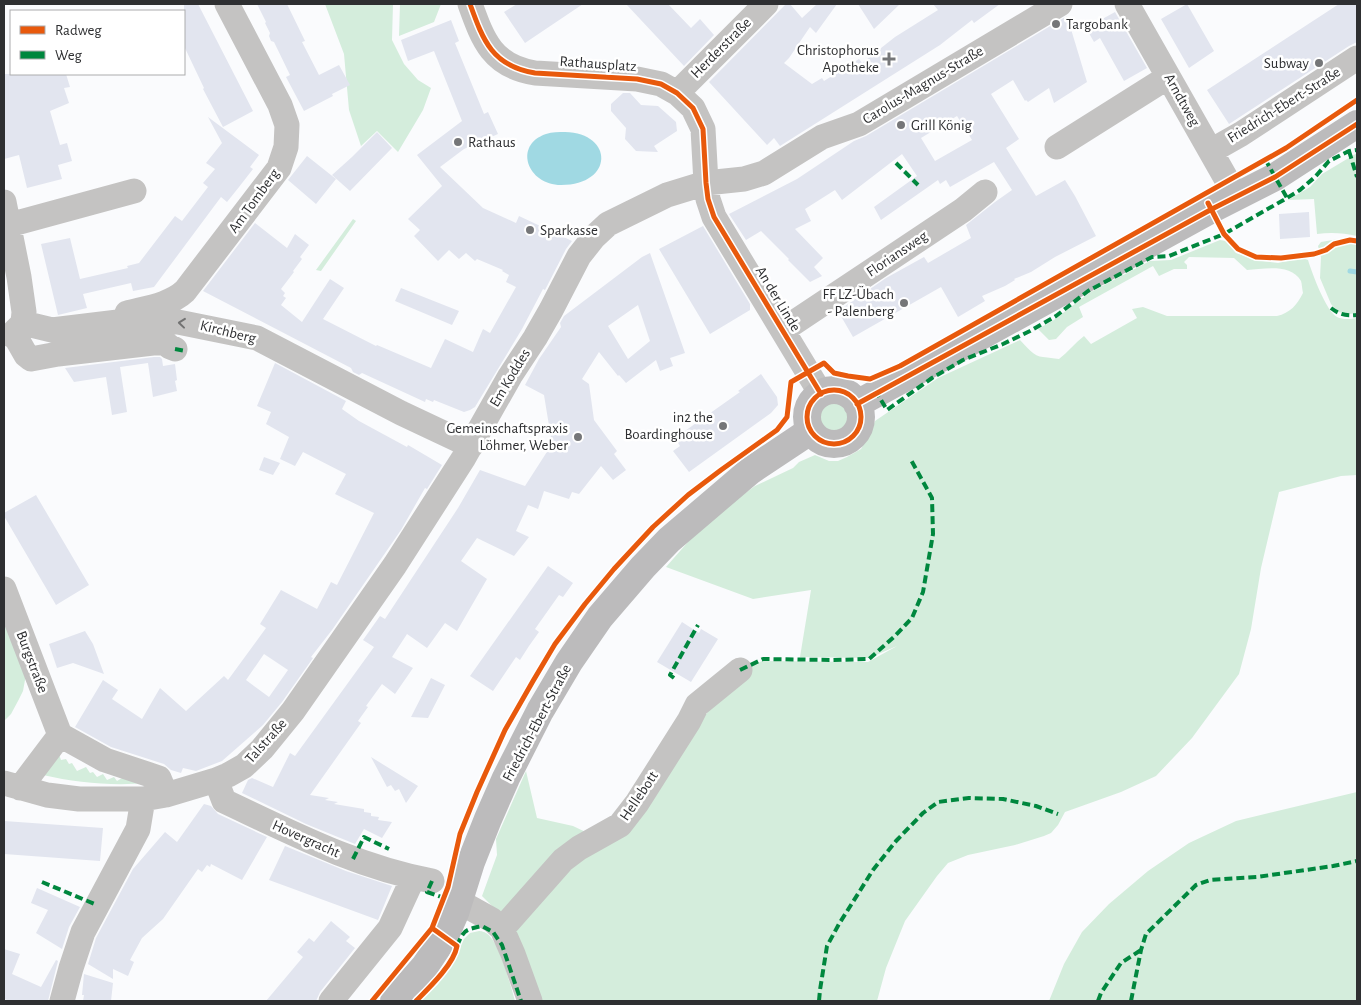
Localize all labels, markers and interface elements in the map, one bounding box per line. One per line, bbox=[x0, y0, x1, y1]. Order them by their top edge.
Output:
legend bbox=[10, 10, 185, 75]
street label: Herderstraße bbox=[688, 15, 754, 81]
place label: Targobank bbox=[1066, 17, 1128, 32]
marker: Targobank bbox=[1050, 18, 1062, 30]
text: Radweg bbox=[55, 23, 102, 38]
place label: Christophorus Apotheke bbox=[797, 43, 879, 75]
street label: Carolus-Magnus-Straße bbox=[860, 43, 986, 127]
text: Weg bbox=[55, 48, 83, 63]
marker: Christophorus Apotheke bbox=[883, 53, 895, 65]
street label: Rathausplatz bbox=[559, 54, 637, 74]
place label: Subway bbox=[1264, 56, 1310, 71]
marker: Subway bbox=[1313, 57, 1325, 69]
street label: Friedrich-Ebert-Straße bbox=[1225, 64, 1343, 146]
street label: Arndtweg bbox=[1161, 71, 1203, 129]
place label: Grill König bbox=[911, 118, 973, 133]
marker: Grill König bbox=[895, 119, 907, 131]
place label: Rathaus bbox=[468, 135, 516, 150]
marker: Rathaus bbox=[452, 136, 464, 148]
street label: Am Tomberg bbox=[226, 166, 283, 236]
place label: Sparkasse bbox=[540, 223, 598, 238]
marker: Sparkasse bbox=[524, 224, 536, 236]
street label: Floriansweg bbox=[864, 228, 931, 280]
street label: An der Linde bbox=[753, 264, 803, 334]
place label: FF LZ-Übach - Palenberg bbox=[823, 285, 895, 319]
marker: FF LZ-Übach - Palenberg bbox=[898, 297, 910, 309]
one-way arrow bbox=[178, 318, 186, 329]
street label: Kirchberg bbox=[199, 318, 258, 346]
street label: Em Koddes bbox=[487, 346, 533, 410]
place label: in2 the Boardinghouse bbox=[624, 410, 713, 442]
marker: in2 the Boardinghouse bbox=[717, 420, 729, 432]
place label: Gemeinschaftspraxis Löhmer, Weber bbox=[446, 421, 568, 453]
marker: Gemeinschaftspraxis Löhmer, Weber bbox=[572, 431, 584, 443]
street label: Burgstraße bbox=[13, 629, 51, 695]
street label: Friedrich-Ebert-Straße bbox=[500, 662, 574, 784]
street label: Talstraße bbox=[242, 716, 290, 766]
street label: Hellebott bbox=[617, 768, 661, 823]
street label: Hovergracht bbox=[270, 817, 342, 861]

